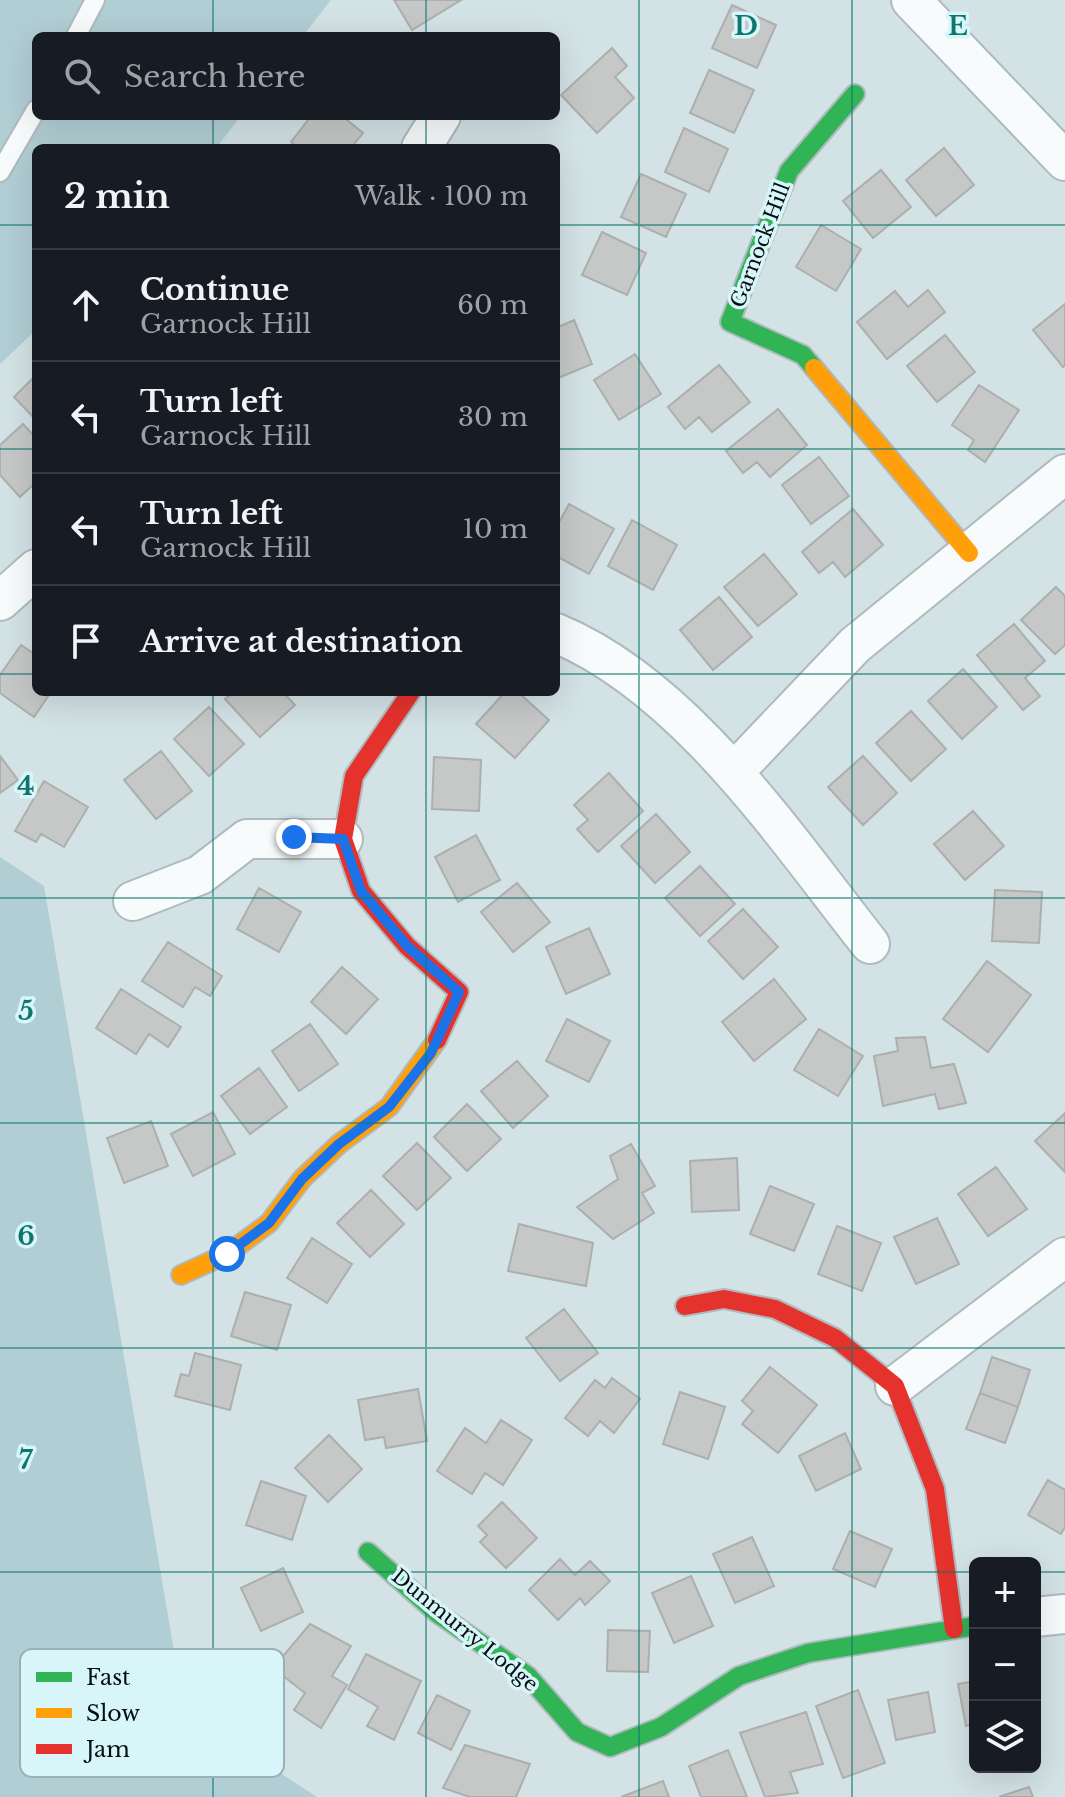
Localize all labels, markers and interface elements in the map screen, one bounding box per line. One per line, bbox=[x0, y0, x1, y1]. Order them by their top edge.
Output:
text: D bbox=[734, 10, 758, 42]
text: E bbox=[948, 10, 968, 42]
search box bbox=[32, 32, 560, 120]
icon: search bbox=[60, 54, 104, 98]
text: Search here bbox=[124, 58, 305, 95]
text: 2 min bbox=[64, 175, 170, 217]
street label: Garnock Hill bbox=[725, 179, 795, 311]
text: Walk · 100 m bbox=[355, 180, 528, 212]
text: Continue bbox=[140, 271, 289, 308]
icon: ahead bbox=[64, 283, 108, 327]
text: 60 m bbox=[457, 289, 528, 321]
text: Garnock Hill bbox=[140, 308, 311, 340]
text: Turn left bbox=[140, 383, 283, 420]
icon: left bbox=[64, 395, 108, 439]
text: 30 m bbox=[458, 401, 528, 433]
text: Garnock Hill bbox=[140, 420, 311, 452]
text: Turn left bbox=[140, 495, 283, 532]
icon: left bbox=[64, 507, 108, 551]
text: 10 m bbox=[462, 513, 528, 545]
text: Garnock Hill bbox=[140, 532, 311, 564]
icon: arrive bbox=[64, 619, 108, 663]
text: Arrive at destination bbox=[140, 623, 463, 660]
text: 4 bbox=[17, 770, 35, 802]
route end bbox=[276, 819, 312, 855]
text: 5 bbox=[18, 995, 34, 1027]
text: 6 bbox=[17, 1220, 35, 1252]
route start bbox=[209, 1236, 245, 1272]
text: 7 bbox=[19, 1444, 33, 1476]
map controls bbox=[969, 1557, 1041, 1773]
button: + bbox=[969, 1557, 1041, 1629]
street label: Dunmurry Lodge bbox=[387, 1564, 543, 1696]
button: − bbox=[969, 1629, 1041, 1701]
legend bbox=[20, 1649, 284, 1777]
text: Fast bbox=[86, 1664, 131, 1691]
text: Slow bbox=[86, 1700, 140, 1727]
button: layers bbox=[969, 1701, 1041, 1773]
text: Jam bbox=[83, 1736, 130, 1763]

